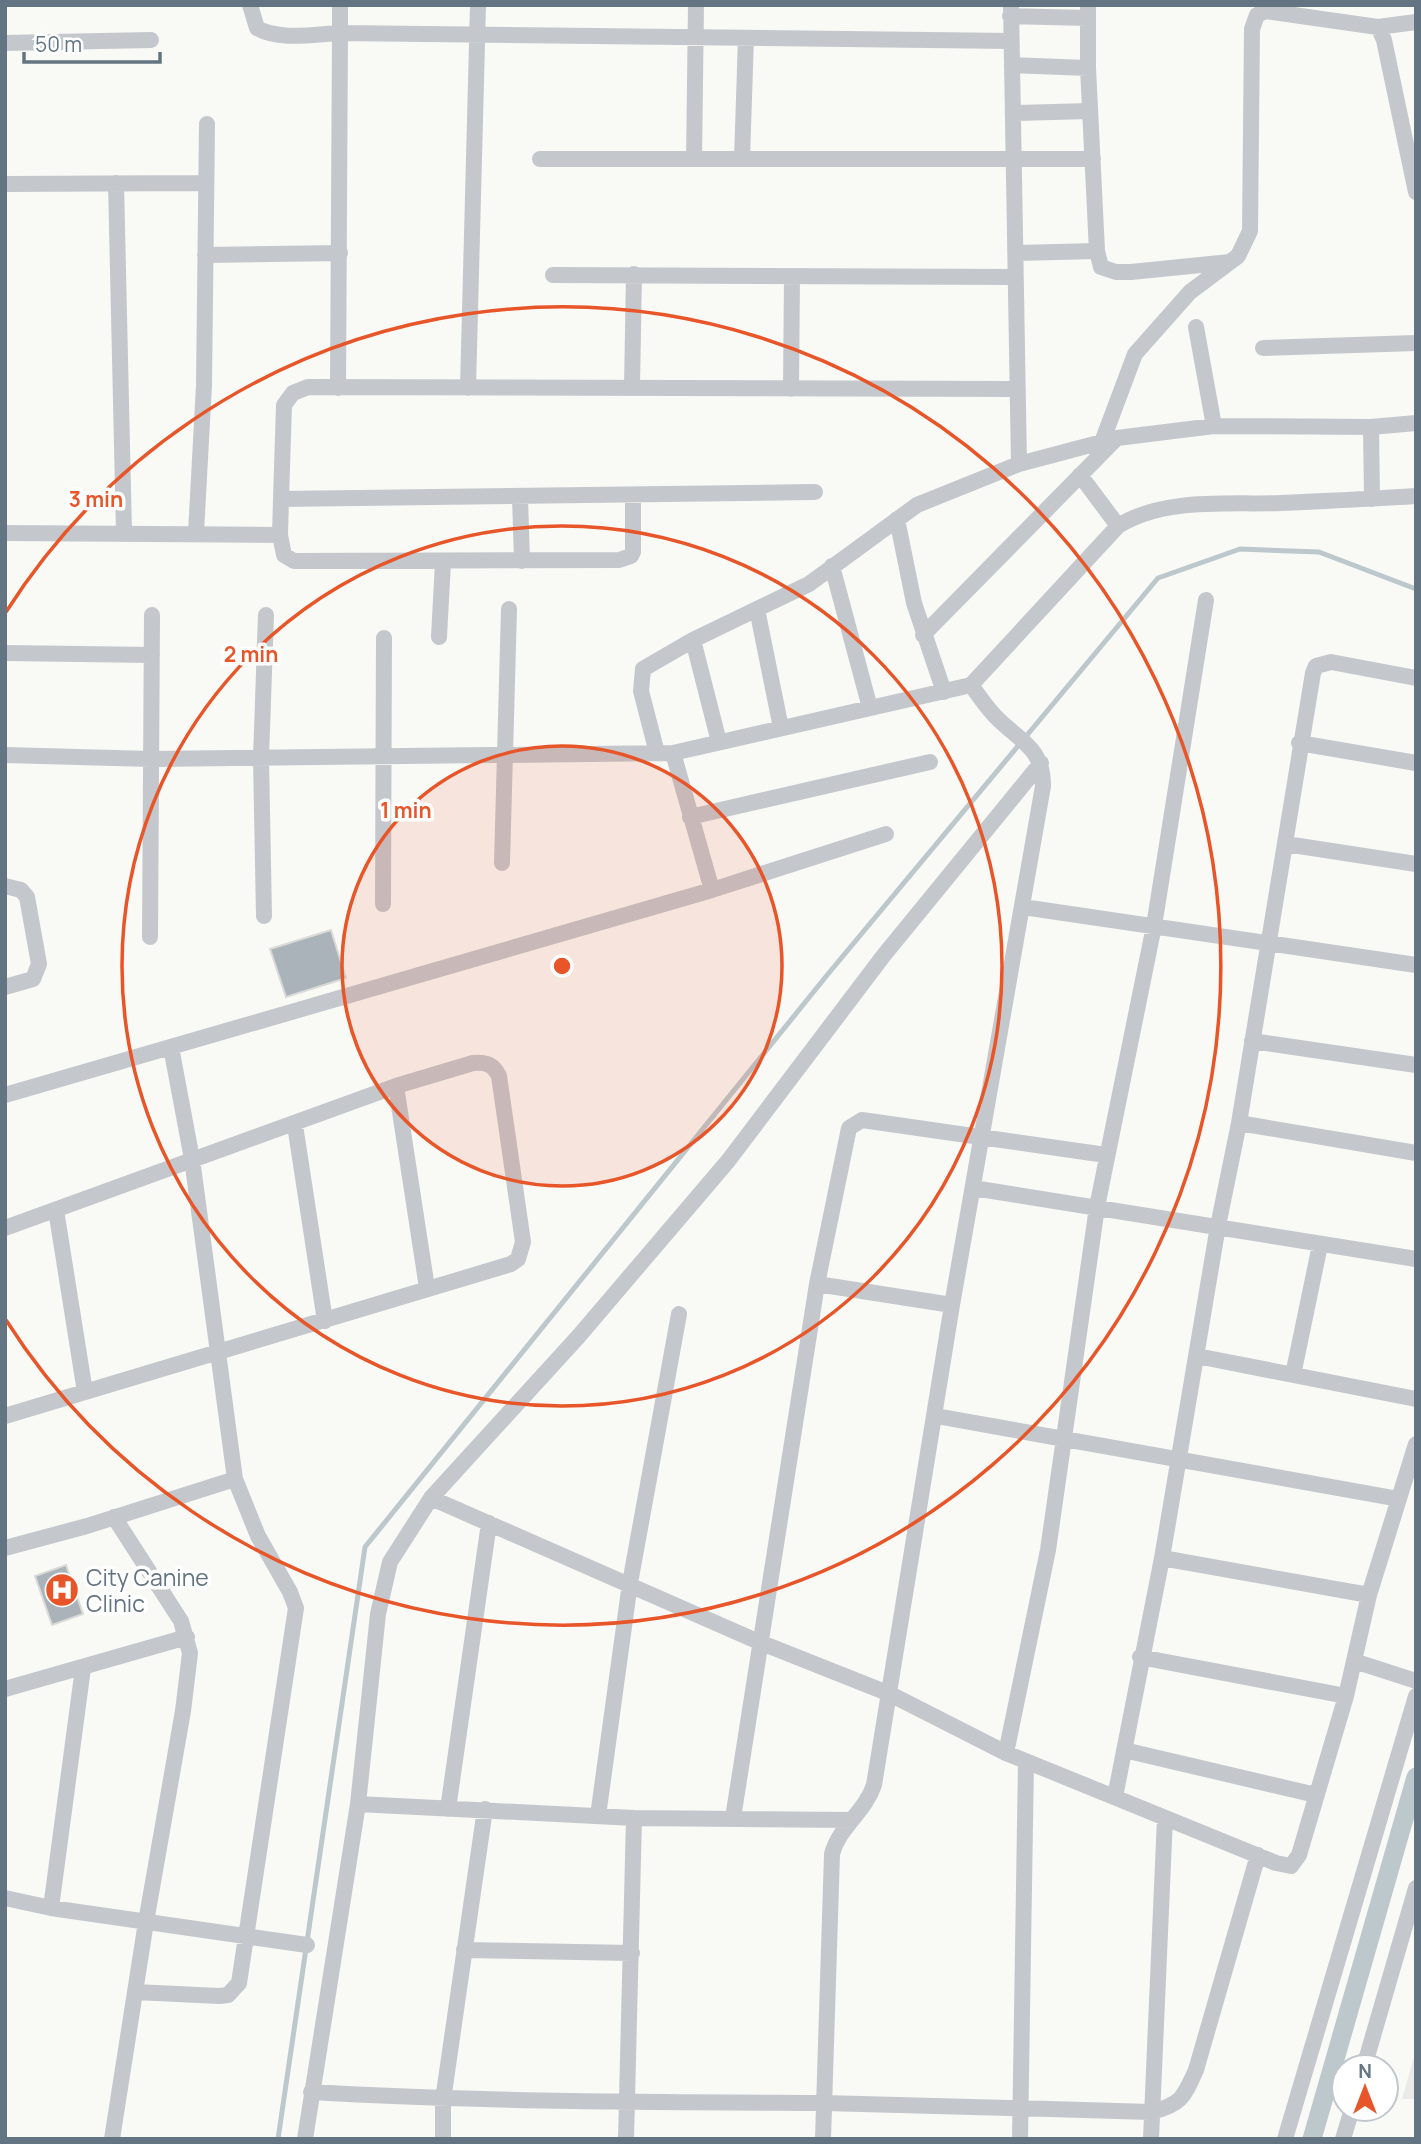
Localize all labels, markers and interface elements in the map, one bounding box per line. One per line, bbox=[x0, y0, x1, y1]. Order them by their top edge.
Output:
scale bar bbox=[24, 21, 161, 65]
text: 50 m bbox=[35, 30, 82, 58]
text: 3 min bbox=[69, 485, 123, 513]
text: 2 min bbox=[224, 640, 278, 668]
text: 1 min bbox=[380, 796, 432, 824]
centre of rings bbox=[550, 954, 574, 978]
place label: City Canine Clinic bbox=[86, 1561, 209, 1619]
hospital icon: City Canine Clinic bbox=[43, 1571, 81, 1609]
north arrow bbox=[1330, 2053, 1400, 2123]
text: N bbox=[1358, 2058, 1372, 2084]

